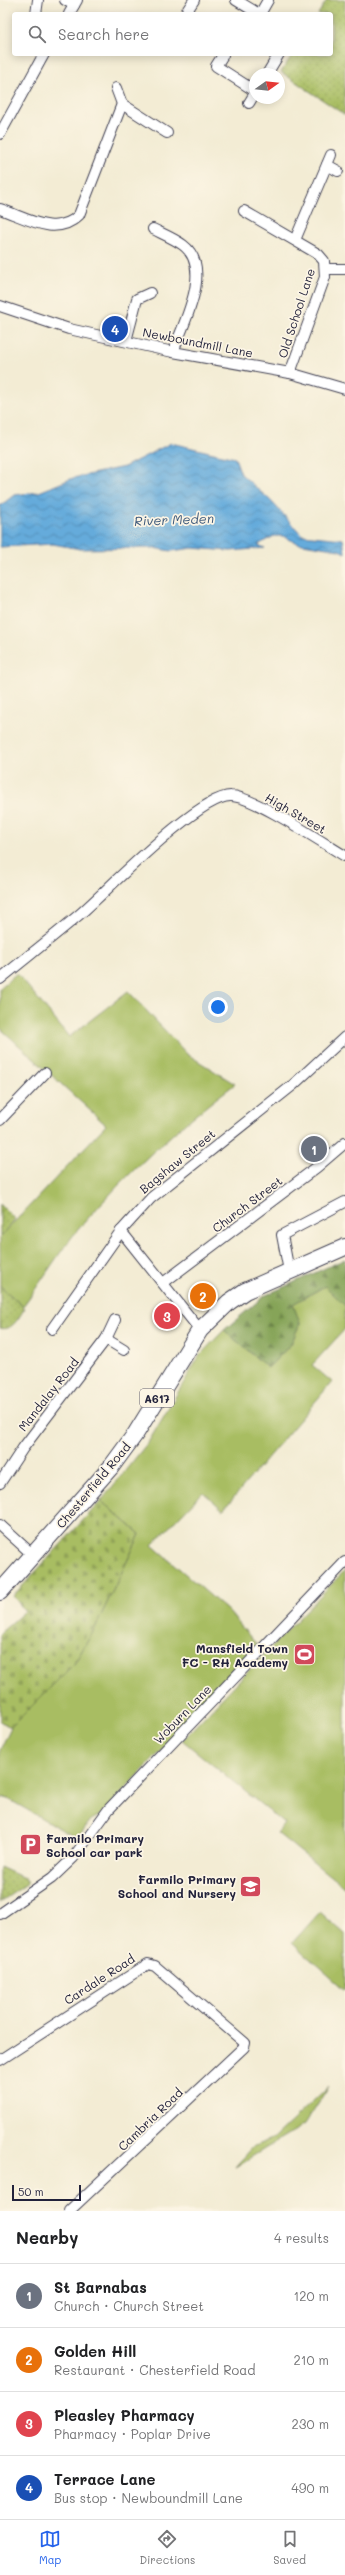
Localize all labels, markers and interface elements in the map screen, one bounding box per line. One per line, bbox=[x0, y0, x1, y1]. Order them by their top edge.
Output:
search box bbox=[12, 12, 333, 56]
icon: search bbox=[26, 23, 48, 45]
text: Search here bbox=[58, 24, 149, 44]
north arrow bbox=[249, 68, 285, 104]
street label: Old School Lane bbox=[274, 266, 318, 360]
pin: 4 bbox=[102, 314, 128, 344]
street label: Newboundmill Lane bbox=[141, 323, 255, 361]
water label: River Meden bbox=[134, 509, 214, 529]
street label: High Street bbox=[263, 789, 329, 837]
your location bbox=[208, 997, 228, 1017]
street label: Bagshaw Street bbox=[136, 1125, 218, 1197]
pin: 1 bbox=[301, 1134, 327, 1164]
street label: Church Street bbox=[209, 1172, 285, 1236]
pin: 2 bbox=[190, 1281, 216, 1311]
pin: 3 bbox=[154, 1301, 180, 1331]
street label: Mandalay Road bbox=[14, 1354, 82, 1434]
road number: A617 bbox=[140, 1389, 174, 1407]
street label: Chesterfield Road bbox=[52, 1438, 134, 1531]
place label: Mansfield Town FC - RH Academy bbox=[182, 1640, 288, 1670]
sports icon: Mansfield Town FC - RH Academy bbox=[291, 1642, 317, 1668]
street label: Woburn Lane bbox=[150, 1681, 214, 1747]
place label: Farmilo Primary School car park bbox=[46, 1830, 144, 1860]
parking icon: Farmilo Primary School car park bbox=[18, 1832, 44, 1858]
place label: Farmilo Primary School and Nursery bbox=[118, 1871, 236, 1901]
school or university icon: Farmilo Primary School and Nursery bbox=[238, 1873, 264, 1899]
street label: Cardale Road bbox=[61, 1950, 138, 2008]
street label: Cambria Road bbox=[114, 2084, 186, 2154]
scale bar bbox=[12, 2183, 81, 2202]
text: 50 m bbox=[18, 2184, 44, 2199]
text: Nearby bbox=[16, 2226, 78, 2248]
text: 4 results bbox=[274, 2229, 329, 2246]
text: St Barnabas bbox=[54, 2277, 147, 2297]
text: 1 bbox=[26, 2287, 32, 2304]
text: 120 m bbox=[293, 2287, 329, 2304]
text: Church · Church Street bbox=[54, 2297, 204, 2314]
text: Golden Hill bbox=[54, 2341, 136, 2361]
text: 2 bbox=[25, 2351, 33, 2368]
text: 210 m bbox=[293, 2351, 329, 2368]
text: Restaurant · Chesterfield Road bbox=[54, 2361, 256, 2378]
text: Pleasley Pharmacy bbox=[54, 2405, 195, 2425]
text: 3 bbox=[25, 2415, 33, 2432]
text: 230 m bbox=[292, 2415, 329, 2432]
text: Pharmacy · Poplar Drive bbox=[54, 2425, 211, 2442]
text: Terrace Lane bbox=[54, 2469, 155, 2489]
text: 4 bbox=[25, 2479, 33, 2496]
text: 490 m bbox=[291, 2479, 329, 2496]
text: Bus stop · Newboundmill Lane bbox=[54, 2489, 243, 2506]
tab: Map bbox=[39, 2528, 61, 2567]
tab: Directions bbox=[139, 2528, 195, 2567]
tab: Saved bbox=[273, 2528, 306, 2567]

